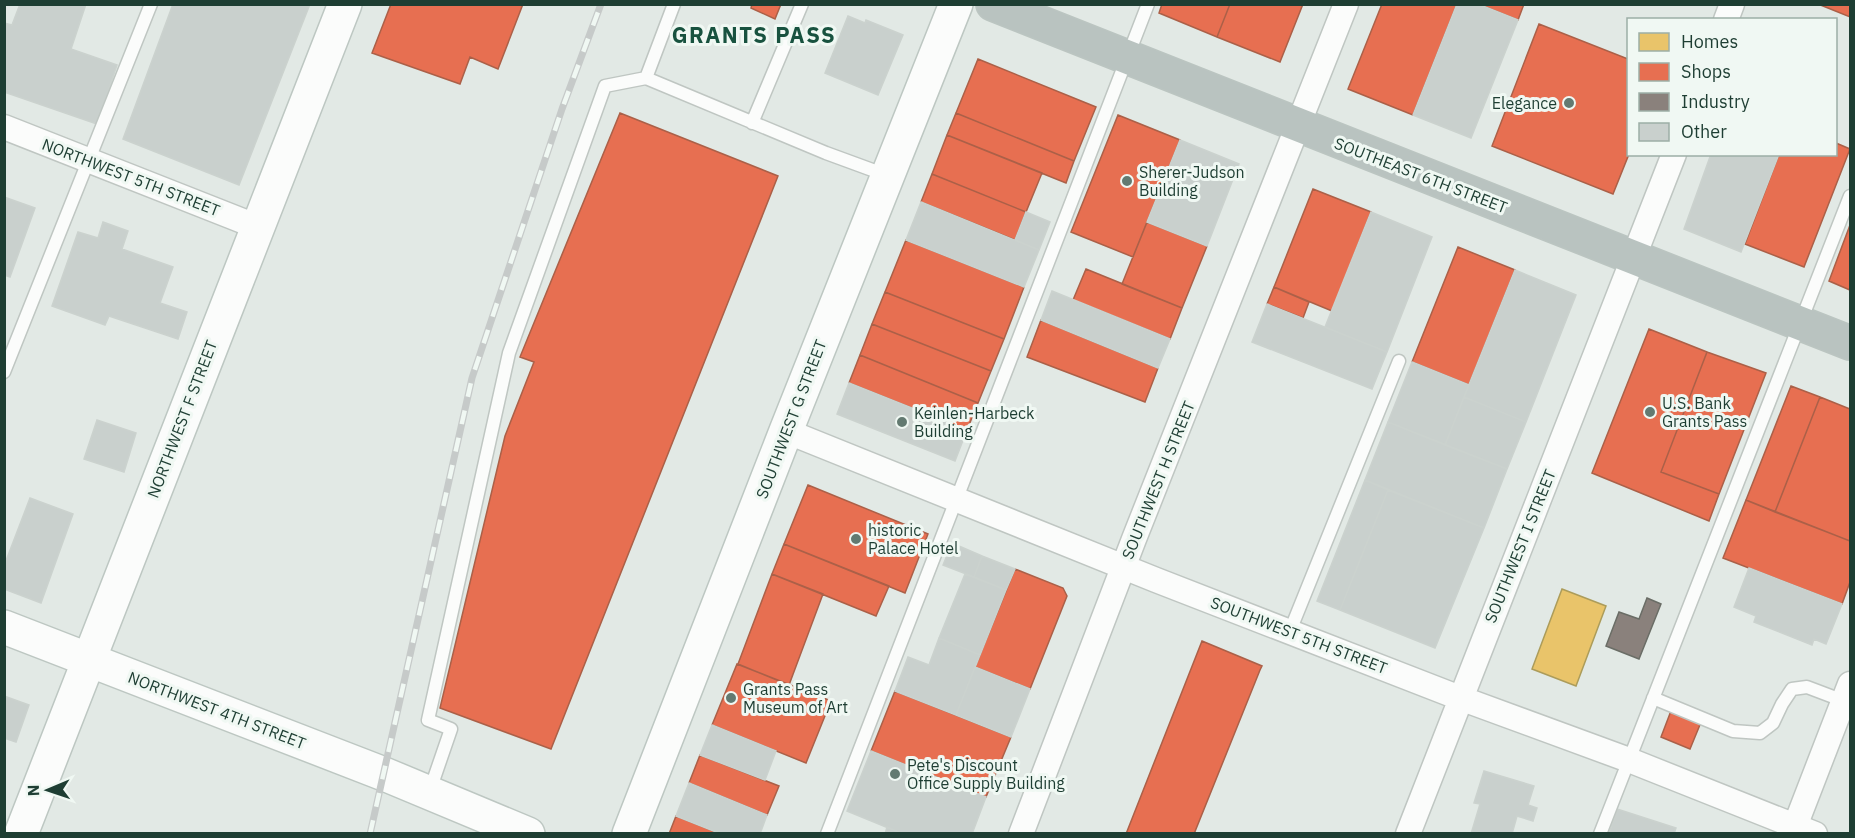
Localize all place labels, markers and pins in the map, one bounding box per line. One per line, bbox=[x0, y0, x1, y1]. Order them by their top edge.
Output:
place label: Elegance bbox=[1492, 93, 1557, 113]
marker: Elegance bbox=[1562, 96, 1576, 110]
place label: Sherer-Judson Building bbox=[1139, 162, 1245, 200]
marker: Sherer-Judson Building bbox=[1120, 174, 1134, 188]
place label: U.S. Bank Grants Pass bbox=[1662, 393, 1747, 431]
place label: Keinlen-Harbeck Building bbox=[914, 403, 1035, 441]
marker: U.S. Bank Grants Pass bbox=[1643, 405, 1657, 419]
marker: Keinlen-Harbeck Building bbox=[895, 415, 909, 429]
place label: historic Palace Hotel bbox=[868, 520, 958, 558]
marker: historic Palace Hotel bbox=[849, 532, 863, 546]
place label: Grants Pass Museum of Art bbox=[743, 679, 848, 717]
marker: Grants Pass Museum of Art bbox=[724, 691, 738, 705]
place label: Pete's Discount Office Supply Building bbox=[907, 755, 1065, 793]
marker: Pete's Discount Office Supply Building bbox=[888, 767, 902, 781]

